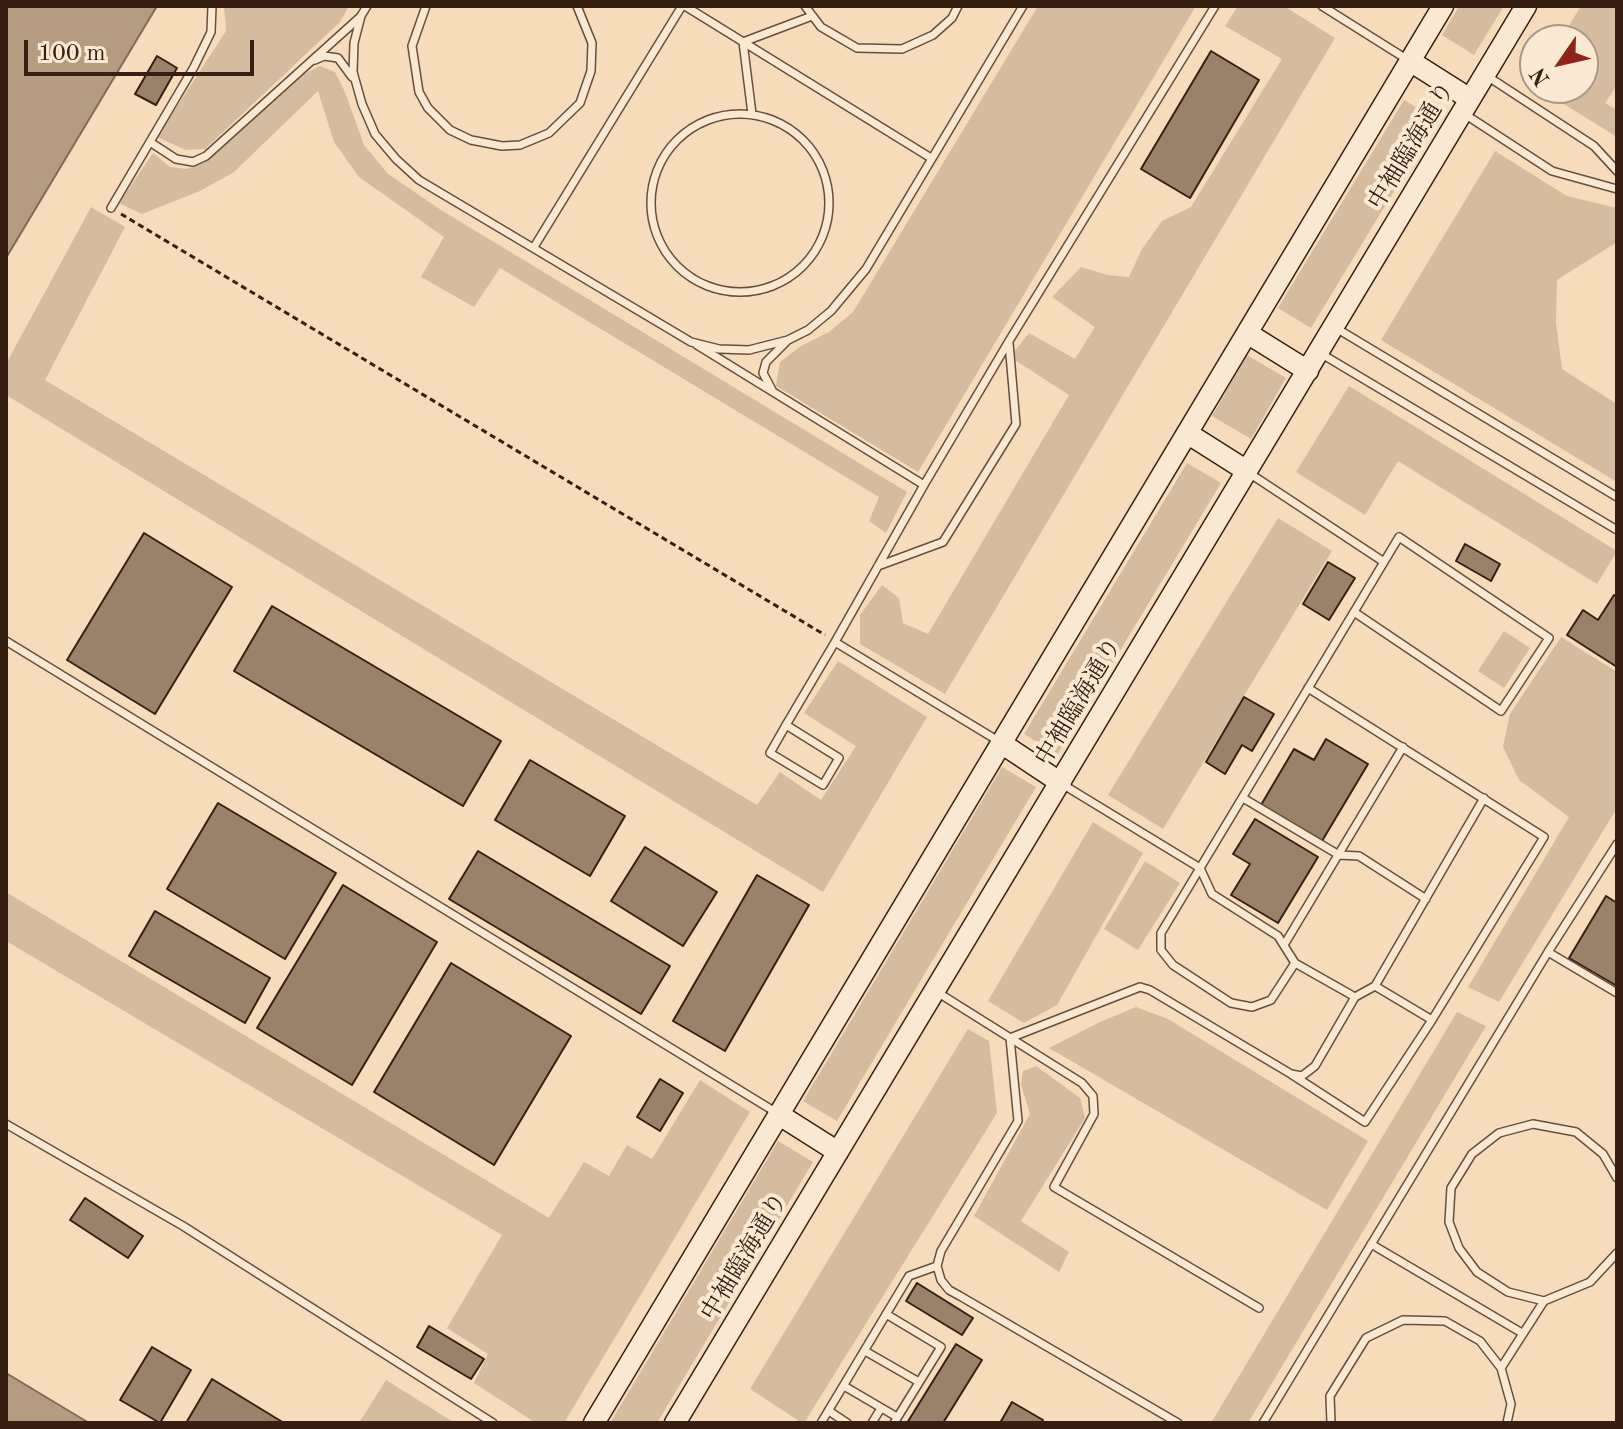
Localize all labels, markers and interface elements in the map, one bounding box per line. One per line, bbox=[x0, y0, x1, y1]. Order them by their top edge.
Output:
scale bar bbox=[28, 24, 258, 74]
north arrow bbox=[1519, 24, 1599, 104]
text: 100 m bbox=[38, 42, 106, 66]
text: N bbox=[1527, 63, 1555, 89]
street label: 中袖臨海通り bbox=[1363, 77, 1461, 215]
street label: 中袖臨海通り bbox=[1030, 633, 1128, 771]
street label: 中袖臨海通り bbox=[696, 1188, 794, 1326]

